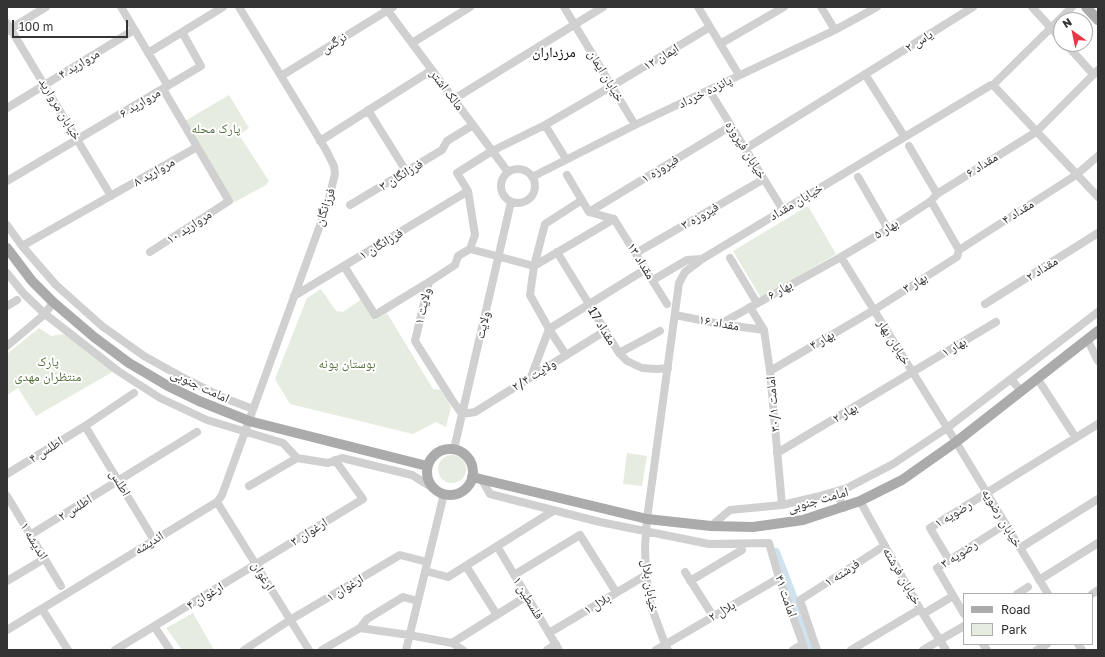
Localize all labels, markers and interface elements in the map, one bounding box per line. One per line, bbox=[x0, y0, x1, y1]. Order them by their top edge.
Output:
scale bar bbox=[14, 12, 130, 38]
north arrow bbox=[1053, 12, 1093, 52]
text: N bbox=[1060, 15, 1074, 30]
text: 100 m bbox=[19, 19, 53, 34]
street label: یاس ۲ bbox=[902, 26, 936, 56]
street label: نرگس bbox=[318, 29, 350, 57]
street label: ایمان ۱۲ bbox=[640, 40, 682, 74]
district label: مرزداران bbox=[532, 45, 576, 61]
street label: مروارید ۴ bbox=[56, 46, 102, 82]
street label: خیابان ایمان bbox=[584, 47, 628, 105]
street label: مالک اشتر bbox=[427, 67, 467, 113]
street label: پانزده خرداد bbox=[676, 72, 734, 112]
street label: خیابان مروارید bbox=[35, 75, 85, 143]
street label: مروارید ۶ bbox=[117, 85, 163, 121]
street label: خیابان فیروزه bbox=[722, 118, 770, 182]
park label: پارک محله bbox=[191, 121, 241, 137]
street label: مقداد ۶ bbox=[963, 149, 1001, 181]
street label: فیروزه ۱ bbox=[639, 152, 681, 186]
street label: مروارید ۸ bbox=[131, 154, 177, 190]
street label: فرزانگان ۳ bbox=[376, 156, 426, 194]
street label: خیابان مقداد bbox=[766, 180, 826, 224]
street label: فرزانگان bbox=[311, 186, 339, 228]
street label: مقداد ۴ bbox=[999, 196, 1037, 228]
street label: فیروزه ۳ bbox=[678, 199, 722, 233]
street label: مروارید ۱۰ bbox=[163, 207, 215, 247]
street label: بهار ۵ bbox=[871, 216, 901, 242]
street label: فرزانگان ۱ bbox=[356, 225, 406, 263]
street label: مقداد ۱۳ bbox=[624, 240, 658, 282]
street label: مقداد ۲ bbox=[1023, 253, 1061, 285]
street label: بهار ۳ bbox=[900, 270, 930, 296]
street label: بهار ۶ bbox=[765, 277, 795, 303]
street label: ولایت ۱ bbox=[411, 286, 435, 326]
street label: مقداد 17 bbox=[584, 304, 620, 348]
street label: ولایت bbox=[472, 310, 494, 340]
street label: مقداد ۱۶ bbox=[698, 312, 740, 334]
street label: خیابان بهار bbox=[874, 316, 914, 368]
street label: بهار ۴ bbox=[807, 327, 837, 353]
street label: بهار ۱ bbox=[939, 334, 969, 360]
park label: پارک منتظران مهدی bbox=[15, 354, 81, 385]
street label: ولایت ۲/۴ bbox=[509, 355, 559, 395]
park label: بوستان پونه bbox=[318, 356, 376, 372]
street label: امامت جنوبی bbox=[168, 366, 232, 406]
street label: امامت ۳۰/۱ bbox=[763, 375, 783, 433]
street label: بهار ۲ bbox=[830, 400, 860, 426]
street label: اطلس ۴ bbox=[26, 434, 66, 466]
street label: اطلس bbox=[106, 467, 134, 499]
street label: امامت جنوبی bbox=[786, 484, 850, 516]
street label: خیابان رضویه bbox=[978, 486, 1026, 550]
street label: اطلس ۲ bbox=[55, 492, 95, 524]
street label: رضویه ۱ bbox=[932, 497, 974, 531]
street label: ارغوان ۳ bbox=[288, 515, 330, 549]
street label: اندیشه ۱ bbox=[17, 519, 51, 563]
street label: اندیشه bbox=[131, 528, 167, 558]
street label: رضویه ۳ bbox=[938, 536, 980, 572]
street label: خیابان فرشته bbox=[879, 544, 925, 608]
street label: فرشته ۱ bbox=[821, 556, 863, 590]
street label: ارغوان bbox=[248, 559, 278, 593]
street label: خیابان بلال bbox=[638, 559, 662, 613]
street label: ارغوان ۱ bbox=[324, 571, 366, 605]
street label: امامت ۴۱ bbox=[771, 573, 801, 619]
street label: فلسطین ۱ bbox=[509, 574, 547, 622]
street label: ارغوان ۴ bbox=[184, 579, 226, 613]
street label: بلال ۱ bbox=[581, 590, 613, 618]
legend bbox=[963, 593, 1093, 645]
street label: بلال ۲ bbox=[706, 597, 738, 625]
text: Road bbox=[1001, 602, 1030, 617]
text: Park bbox=[1001, 622, 1027, 637]

